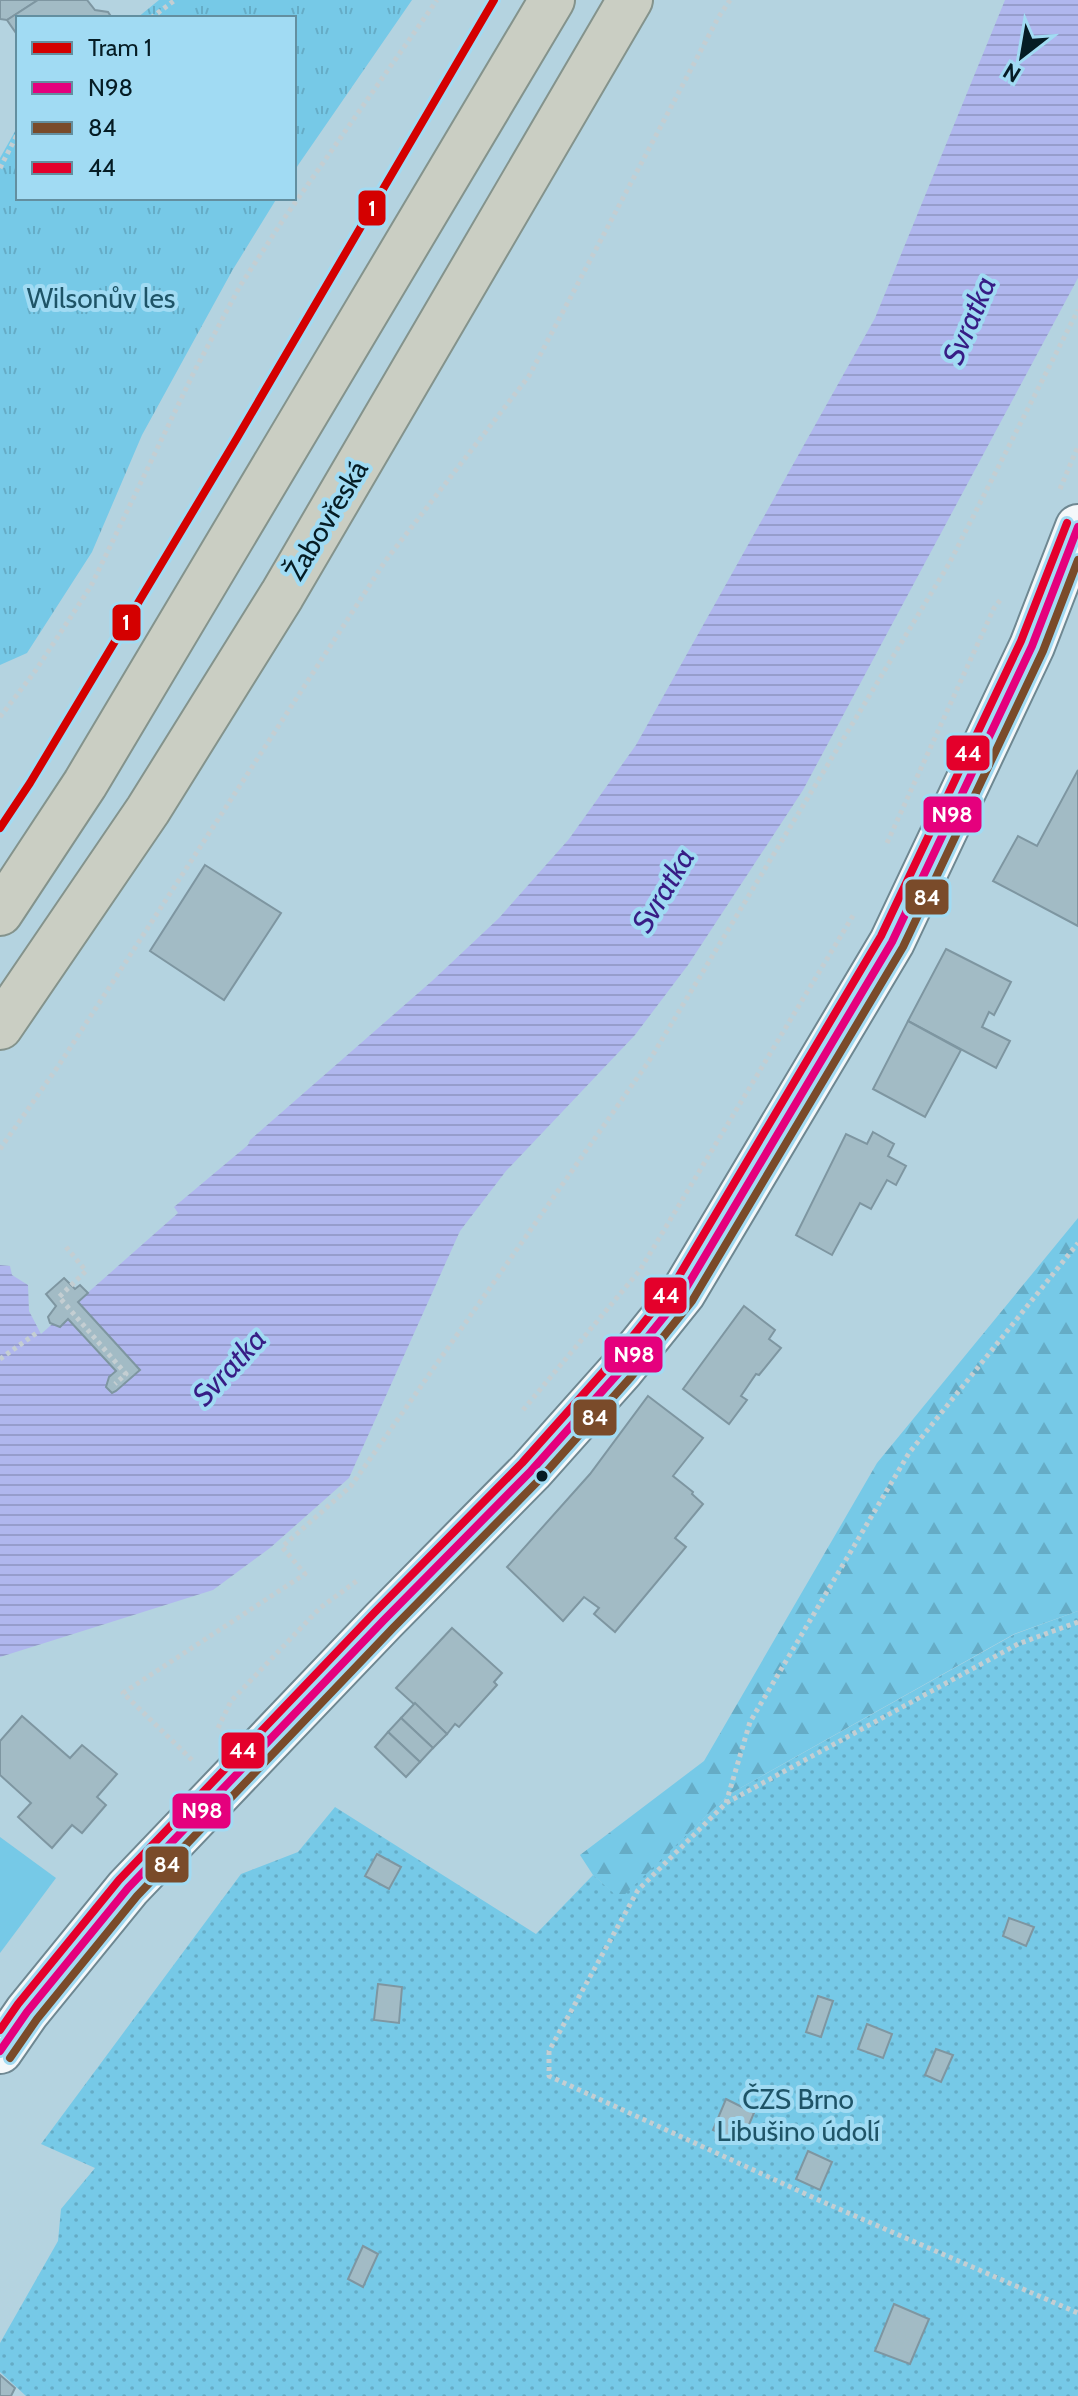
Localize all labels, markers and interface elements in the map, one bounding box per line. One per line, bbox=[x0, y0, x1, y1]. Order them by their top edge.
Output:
legend bbox=[16, 16, 296, 200]
north arrow bbox=[982, 16, 1062, 96]
text: Tram 1 bbox=[88, 33, 152, 62]
text: N bbox=[998, 57, 1026, 88]
text: N98 bbox=[88, 73, 133, 102]
text: 84 bbox=[88, 113, 117, 142]
text: 44 bbox=[88, 153, 116, 182]
line badge: 1 bbox=[357, 189, 387, 227]
text: 1 bbox=[368, 195, 376, 222]
water label: Svratka bbox=[934, 270, 1004, 370]
park label: Wilsonův les bbox=[27, 281, 175, 315]
street label: Žabovřeská bbox=[277, 454, 375, 586]
line badge: 1 bbox=[111, 603, 142, 642]
text: 1 bbox=[122, 609, 130, 636]
line badge: 44 bbox=[945, 734, 991, 772]
text: 44 bbox=[954, 740, 982, 767]
line badge: N98 bbox=[922, 795, 983, 834]
text: N98 bbox=[931, 801, 973, 828]
water label: Svratka bbox=[623, 841, 703, 939]
line badge: 84 bbox=[904, 878, 950, 916]
text: 84 bbox=[914, 884, 940, 911]
line badge: 44 bbox=[643, 1276, 688, 1315]
text: 44 bbox=[652, 1282, 680, 1309]
water label: Svratka bbox=[184, 1321, 274, 1413]
line badge: N98 bbox=[603, 1335, 664, 1374]
text: N98 bbox=[613, 1341, 655, 1368]
line badge: 84 bbox=[572, 1398, 618, 1437]
text: 84 bbox=[582, 1404, 608, 1431]
unlabelled marker bbox=[534, 1468, 550, 1484]
line badge: 44 bbox=[220, 1731, 266, 1770]
text: 44 bbox=[229, 1737, 257, 1764]
line badge: N98 bbox=[171, 1792, 232, 1830]
text: N98 bbox=[181, 1797, 223, 1824]
line badge: 84 bbox=[144, 1845, 190, 1884]
text: 84 bbox=[154, 1851, 180, 1878]
park label: ČZS Brno Libušino údolí bbox=[716, 2082, 880, 2148]

